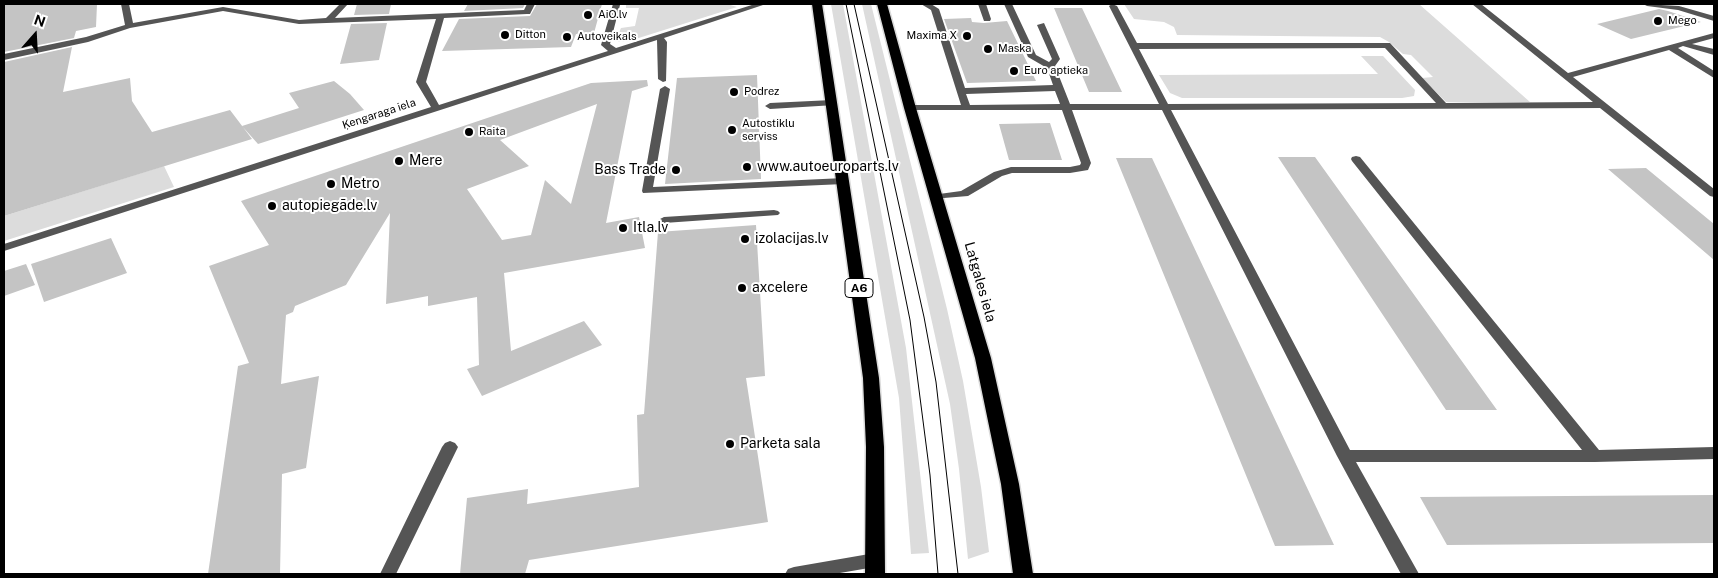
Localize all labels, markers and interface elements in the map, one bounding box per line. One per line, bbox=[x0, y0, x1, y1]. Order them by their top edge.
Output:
place label: AiO.lv bbox=[598, 8, 627, 22]
marker: AiO.lv bbox=[582, 9, 594, 21]
north arrow bbox=[10, 10, 60, 60]
text: N bbox=[32, 11, 48, 30]
place label: Mego bbox=[1668, 14, 1697, 28]
marker: Mego bbox=[1652, 15, 1664, 27]
place label: Ditton bbox=[515, 28, 546, 42]
marker: Ditton bbox=[499, 29, 511, 41]
place label: Maxima X bbox=[907, 29, 957, 43]
place label: Autoveikals bbox=[577, 30, 637, 44]
marker: Maxima X bbox=[961, 30, 973, 42]
marker: Autoveikals bbox=[561, 31, 573, 43]
place label: Maska bbox=[998, 42, 1031, 56]
marker: Maska bbox=[982, 43, 994, 55]
place label: Euro aptieka bbox=[1024, 64, 1088, 78]
marker: Euro aptieka bbox=[1008, 65, 1020, 77]
place label: Podrez bbox=[744, 85, 779, 99]
marker: Podrez bbox=[728, 86, 740, 98]
street label: Ķengaraga iela bbox=[341, 96, 417, 132]
place label: Autostiklu serviss bbox=[742, 117, 795, 143]
marker: Autostiklu serviss bbox=[726, 124, 738, 136]
place label: Raita bbox=[479, 125, 505, 139]
marker: Raita bbox=[463, 126, 475, 138]
place label: Mere bbox=[409, 153, 443, 169]
marker: Mere bbox=[393, 155, 405, 167]
place label: www.autoeuroparts.lv bbox=[757, 159, 899, 175]
marker: www.autoeuroparts.lv bbox=[741, 161, 753, 173]
place label: Bass Trade bbox=[594, 162, 666, 178]
marker: Bass Trade bbox=[670, 164, 682, 176]
place label: Metro bbox=[341, 176, 380, 192]
marker: Metro bbox=[325, 178, 337, 190]
place label: autopiegāde.lv bbox=[282, 198, 377, 214]
marker: autopiegāde.lv bbox=[266, 200, 278, 212]
place label: Itla.lv bbox=[633, 220, 668, 236]
marker: Itla.lv bbox=[617, 222, 629, 234]
place label: izolacijas.lv bbox=[755, 231, 829, 247]
marker: izolacijas.lv bbox=[739, 233, 751, 245]
street label: Latgales iela bbox=[961, 240, 999, 324]
road number: A6 bbox=[845, 278, 873, 298]
place label: axcelere bbox=[752, 280, 808, 296]
marker: axcelere bbox=[736, 282, 748, 294]
place label: Parketa sala bbox=[740, 436, 820, 452]
marker: Parketa sala bbox=[724, 438, 736, 450]

